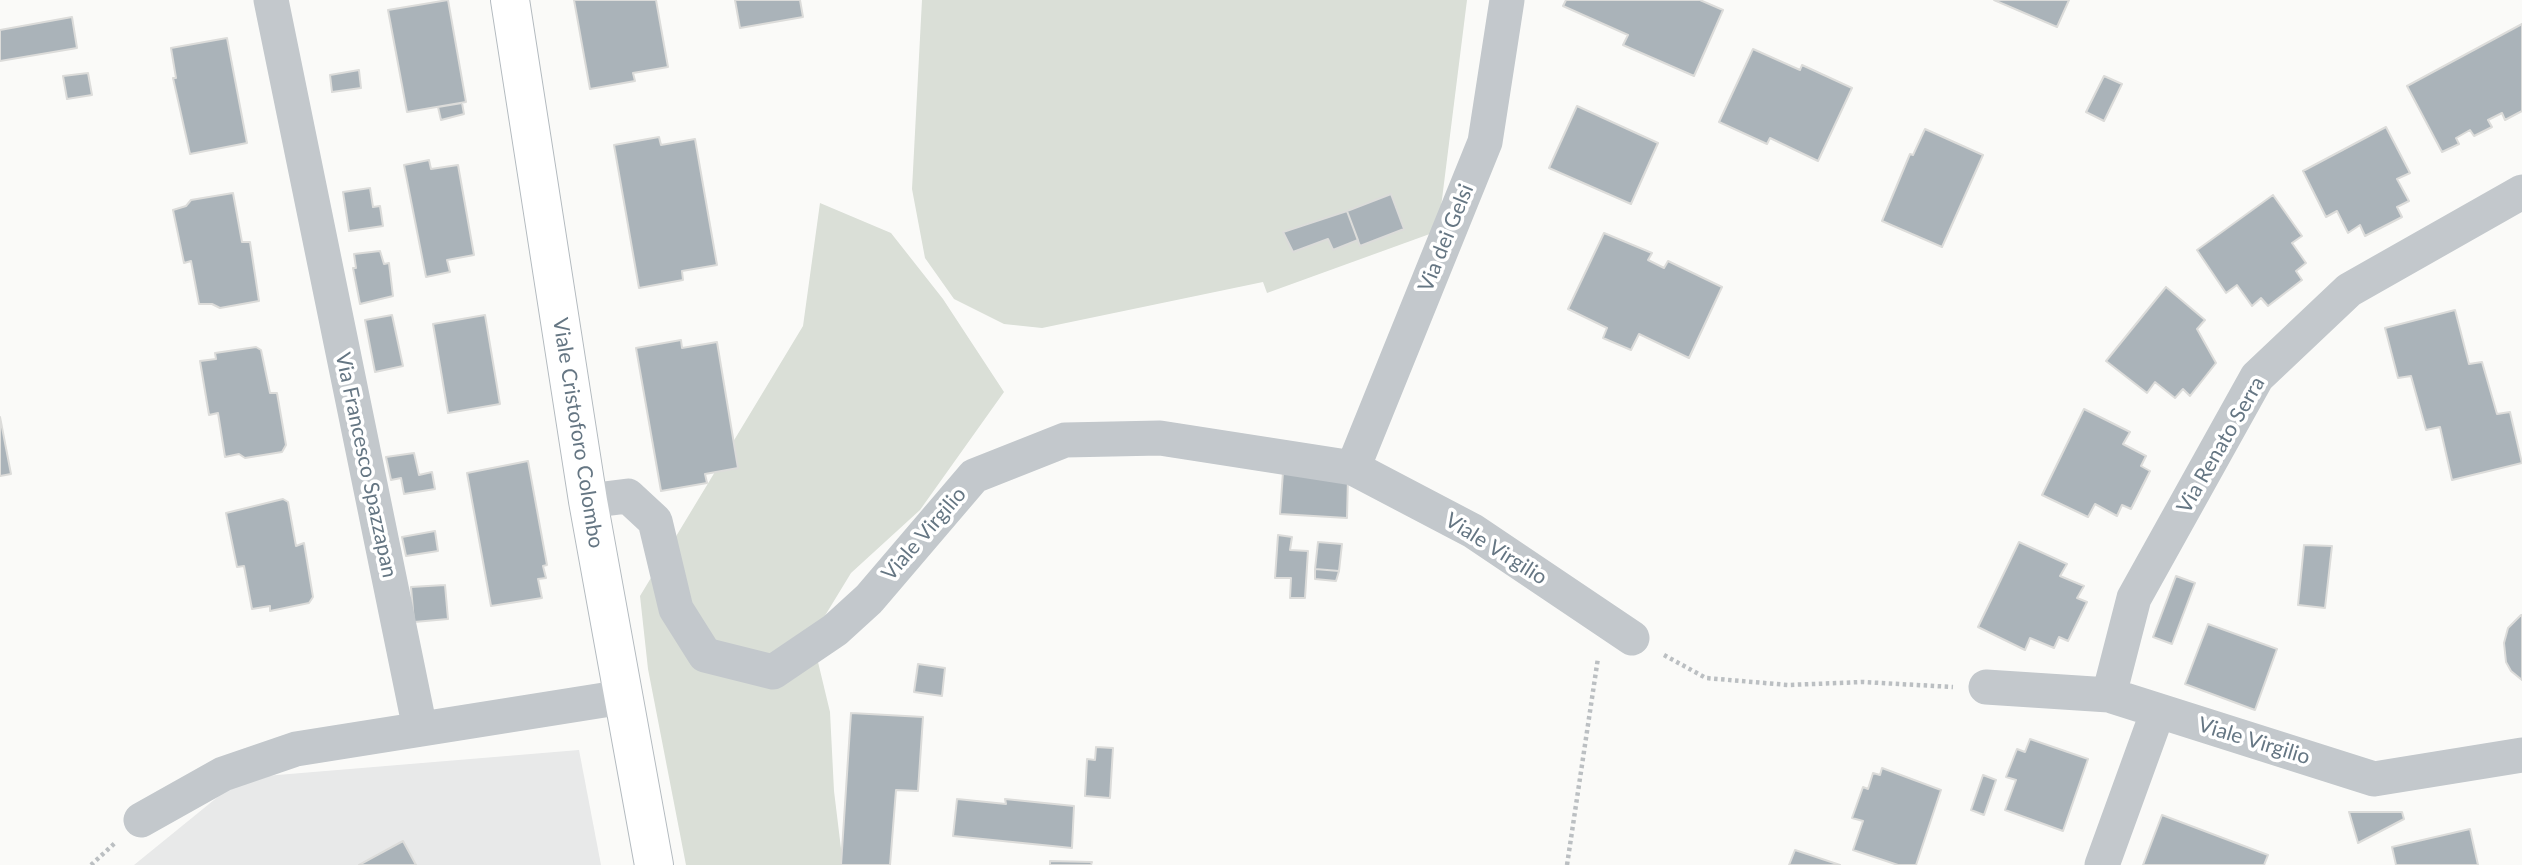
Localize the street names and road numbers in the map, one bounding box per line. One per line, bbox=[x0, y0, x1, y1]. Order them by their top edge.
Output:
street label: Via dei Gelsi bbox=[1413, 181, 1479, 295]
street label: Viale Cristoforo Colombo bbox=[547, 316, 609, 550]
street label: Via Francesco Spazzapan bbox=[330, 350, 402, 580]
street label: Via Renato Serra bbox=[2172, 372, 2270, 518]
street label: Viale Virgilio bbox=[877, 482, 971, 586]
street label: Viale Virgilio bbox=[1440, 508, 1552, 590]
street label: Viale Virgilio bbox=[2195, 712, 2313, 770]

